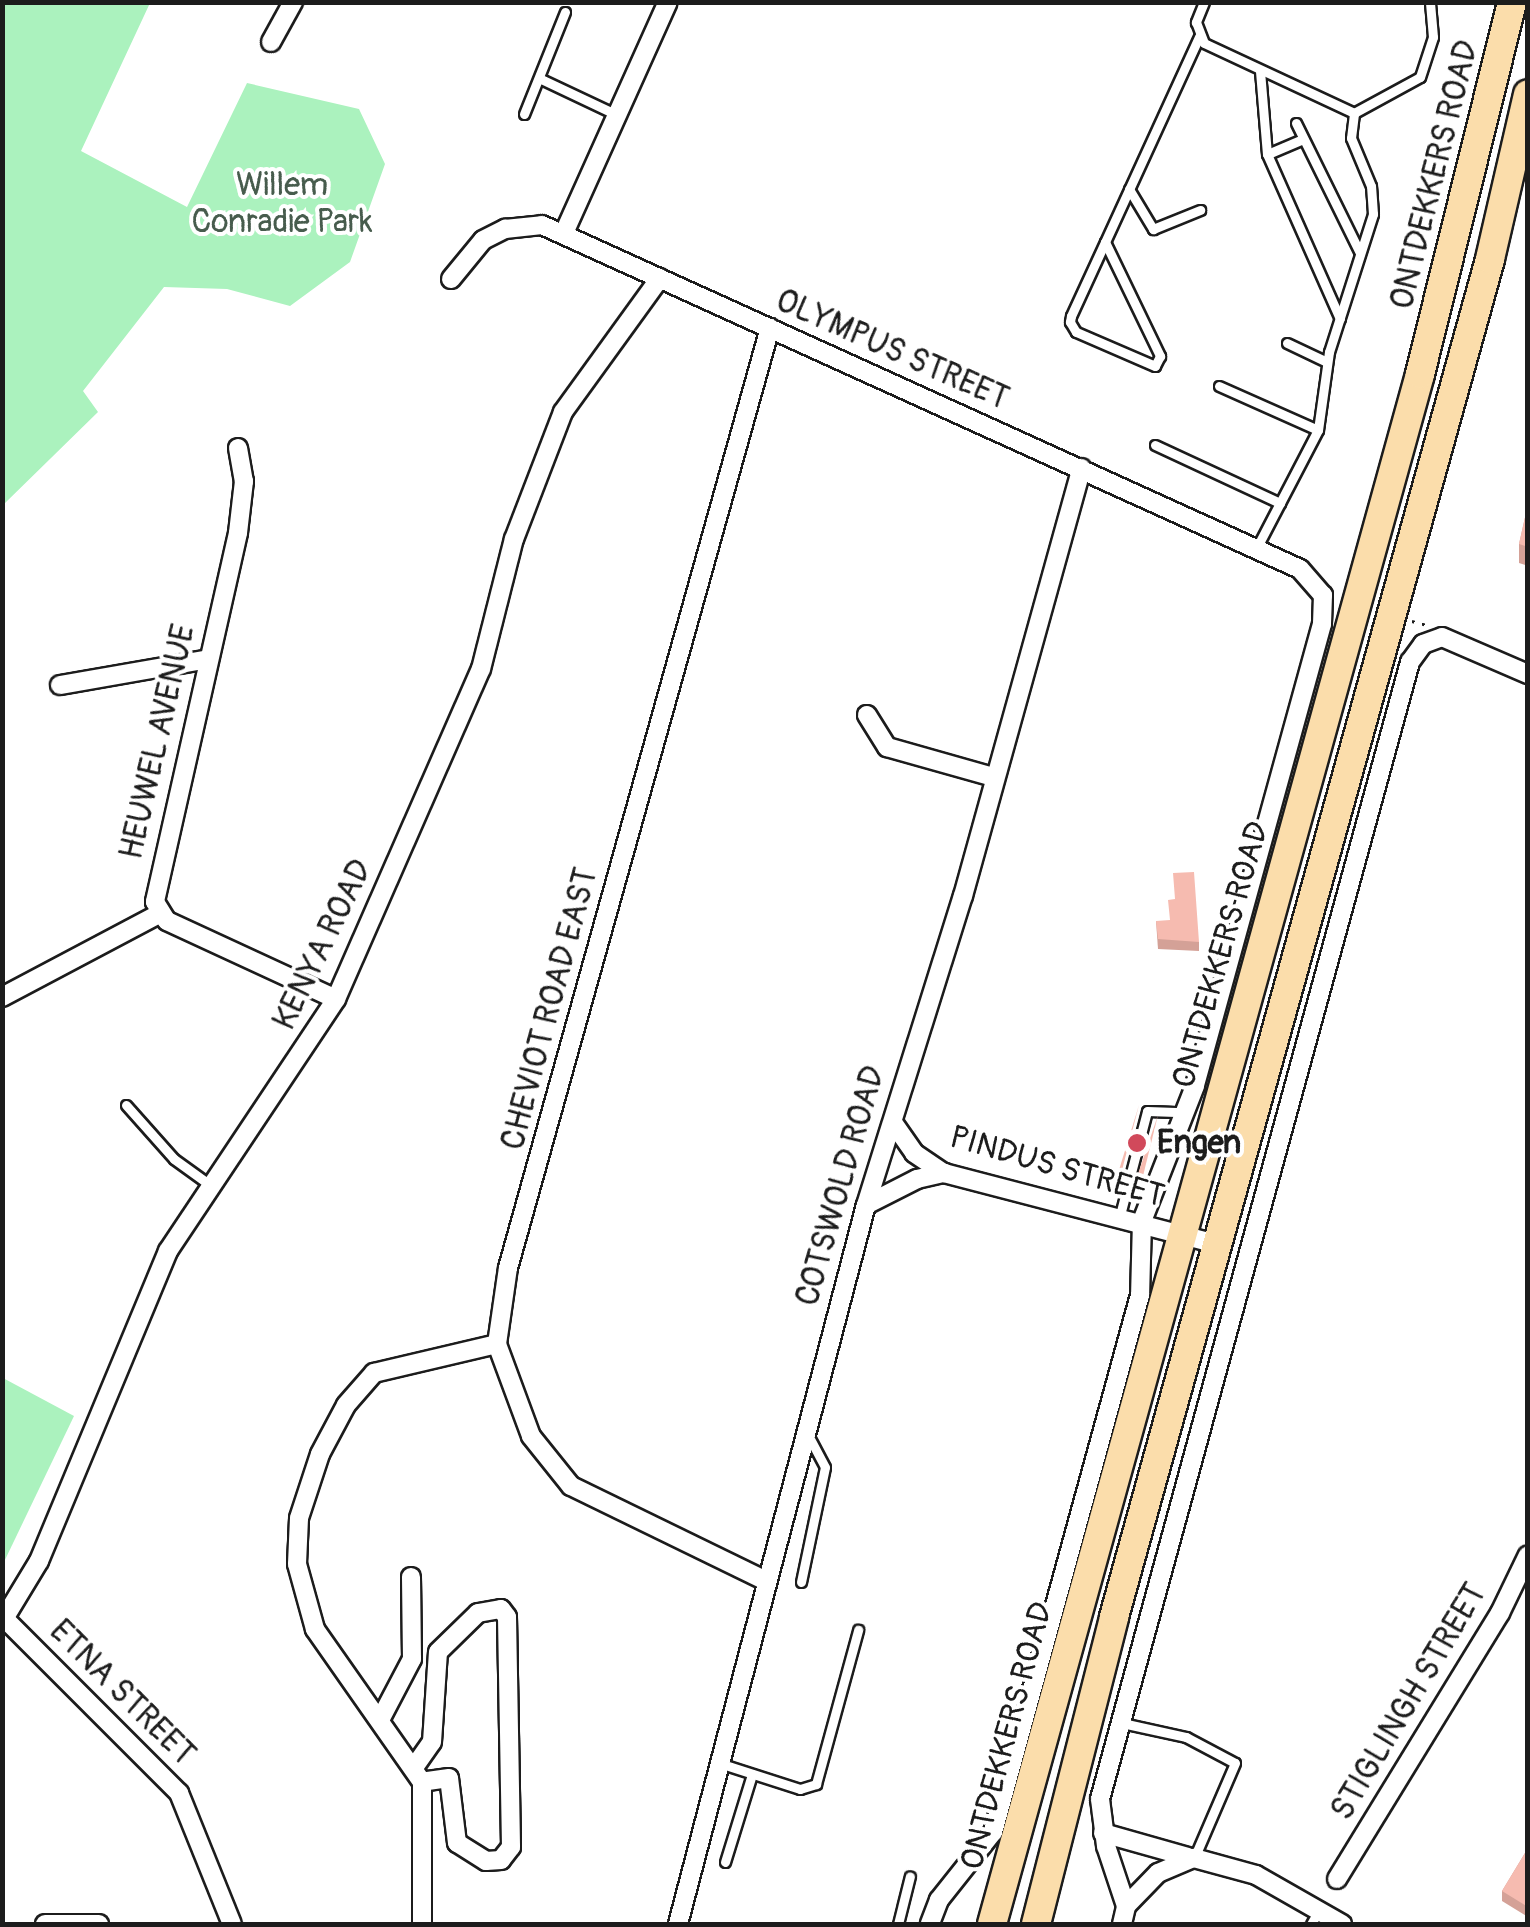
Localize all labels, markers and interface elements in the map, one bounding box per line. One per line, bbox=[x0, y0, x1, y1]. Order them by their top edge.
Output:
street label: ONTDEKKERS ROAD bbox=[1383, 37, 1487, 313]
park label: Willem Conradie Park bbox=[191, 167, 373, 242]
street label: OLYMPUS STREET bbox=[770, 282, 1014, 418]
street label: HEUWEL AVENUE bbox=[112, 621, 204, 863]
street label: ONTDEKKERS ROAD bbox=[1165, 817, 1277, 1093]
street label: KENYA ROAD bbox=[265, 854, 381, 1036]
street label: CHEVIOT ROAD EAST bbox=[494, 864, 606, 1154]
street label: COTSWOLD ROAD bbox=[788, 1062, 894, 1310]
street label: PINDUS STREET bbox=[945, 1118, 1169, 1216]
place label: Engen bbox=[1157, 1124, 1241, 1162]
marker: Engen bbox=[1126, 1132, 1148, 1154]
street label: STIGLINGH STREET bbox=[1323, 1577, 1495, 1827]
street label: ONTDEKKERS ROAD bbox=[953, 1598, 1061, 1874]
street label: ETNA STREET bbox=[41, 1612, 203, 1774]

